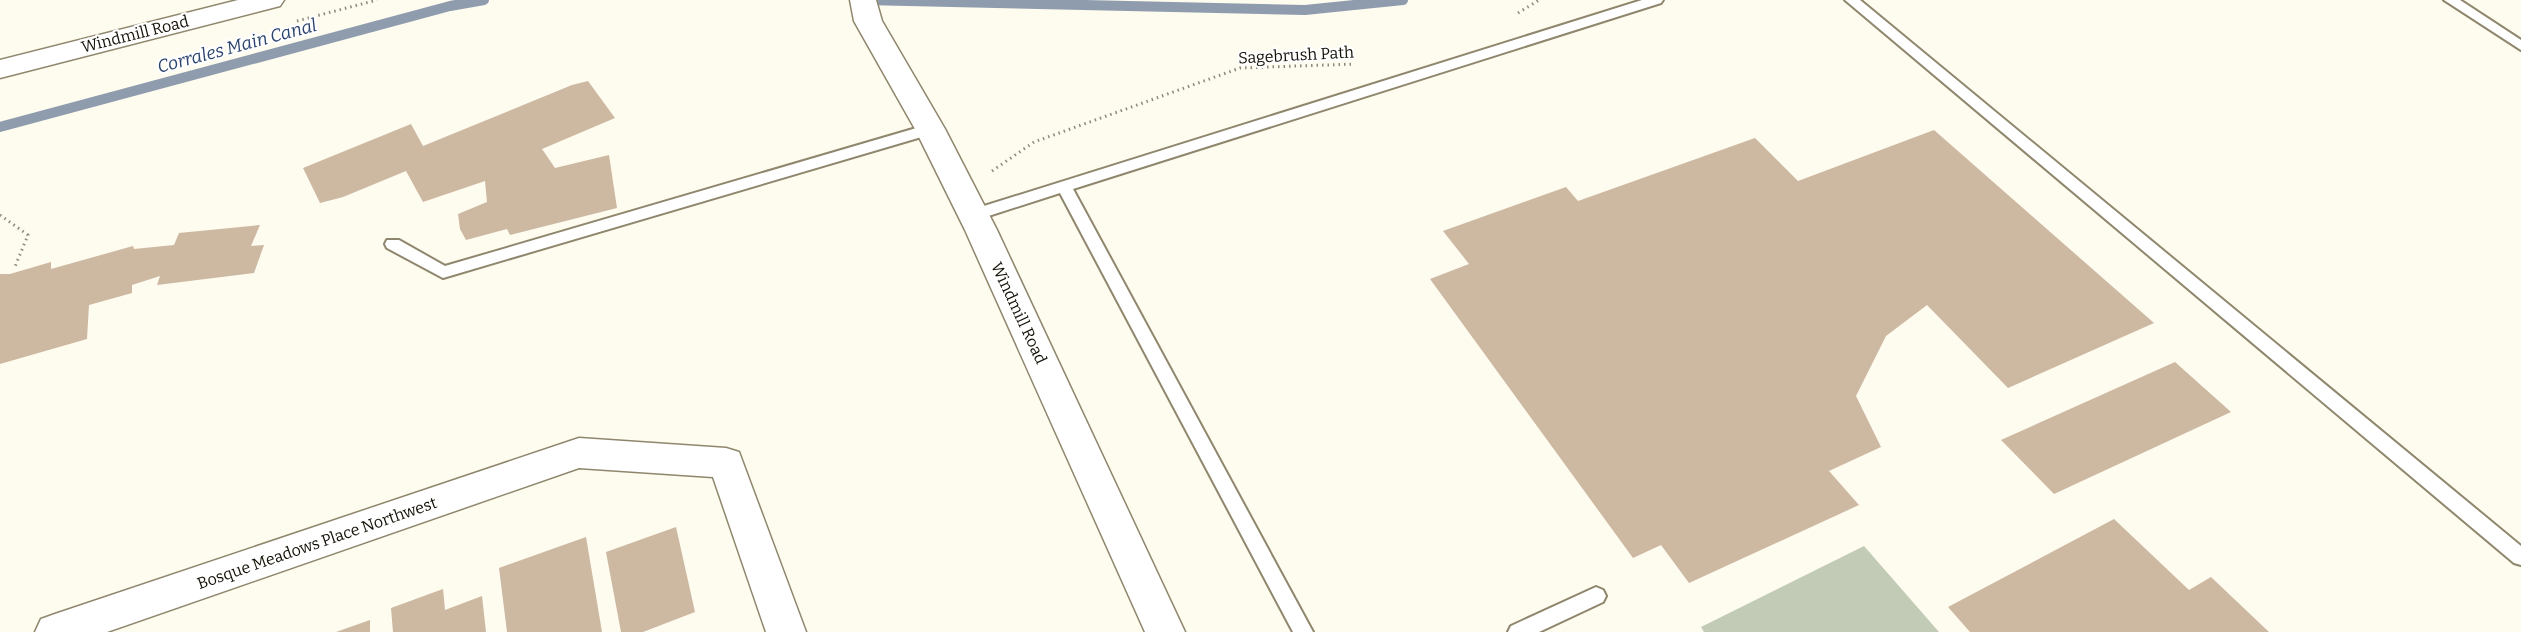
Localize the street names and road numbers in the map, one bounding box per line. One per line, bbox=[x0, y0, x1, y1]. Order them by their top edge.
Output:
street label: Windmill Road bbox=[79, 11, 191, 57]
street label: Sagebrush Path bbox=[1238, 42, 1354, 68]
street label: Windmill Road bbox=[987, 259, 1051, 367]
street label: Bosque Meadows Place Northwest bbox=[195, 493, 439, 593]

